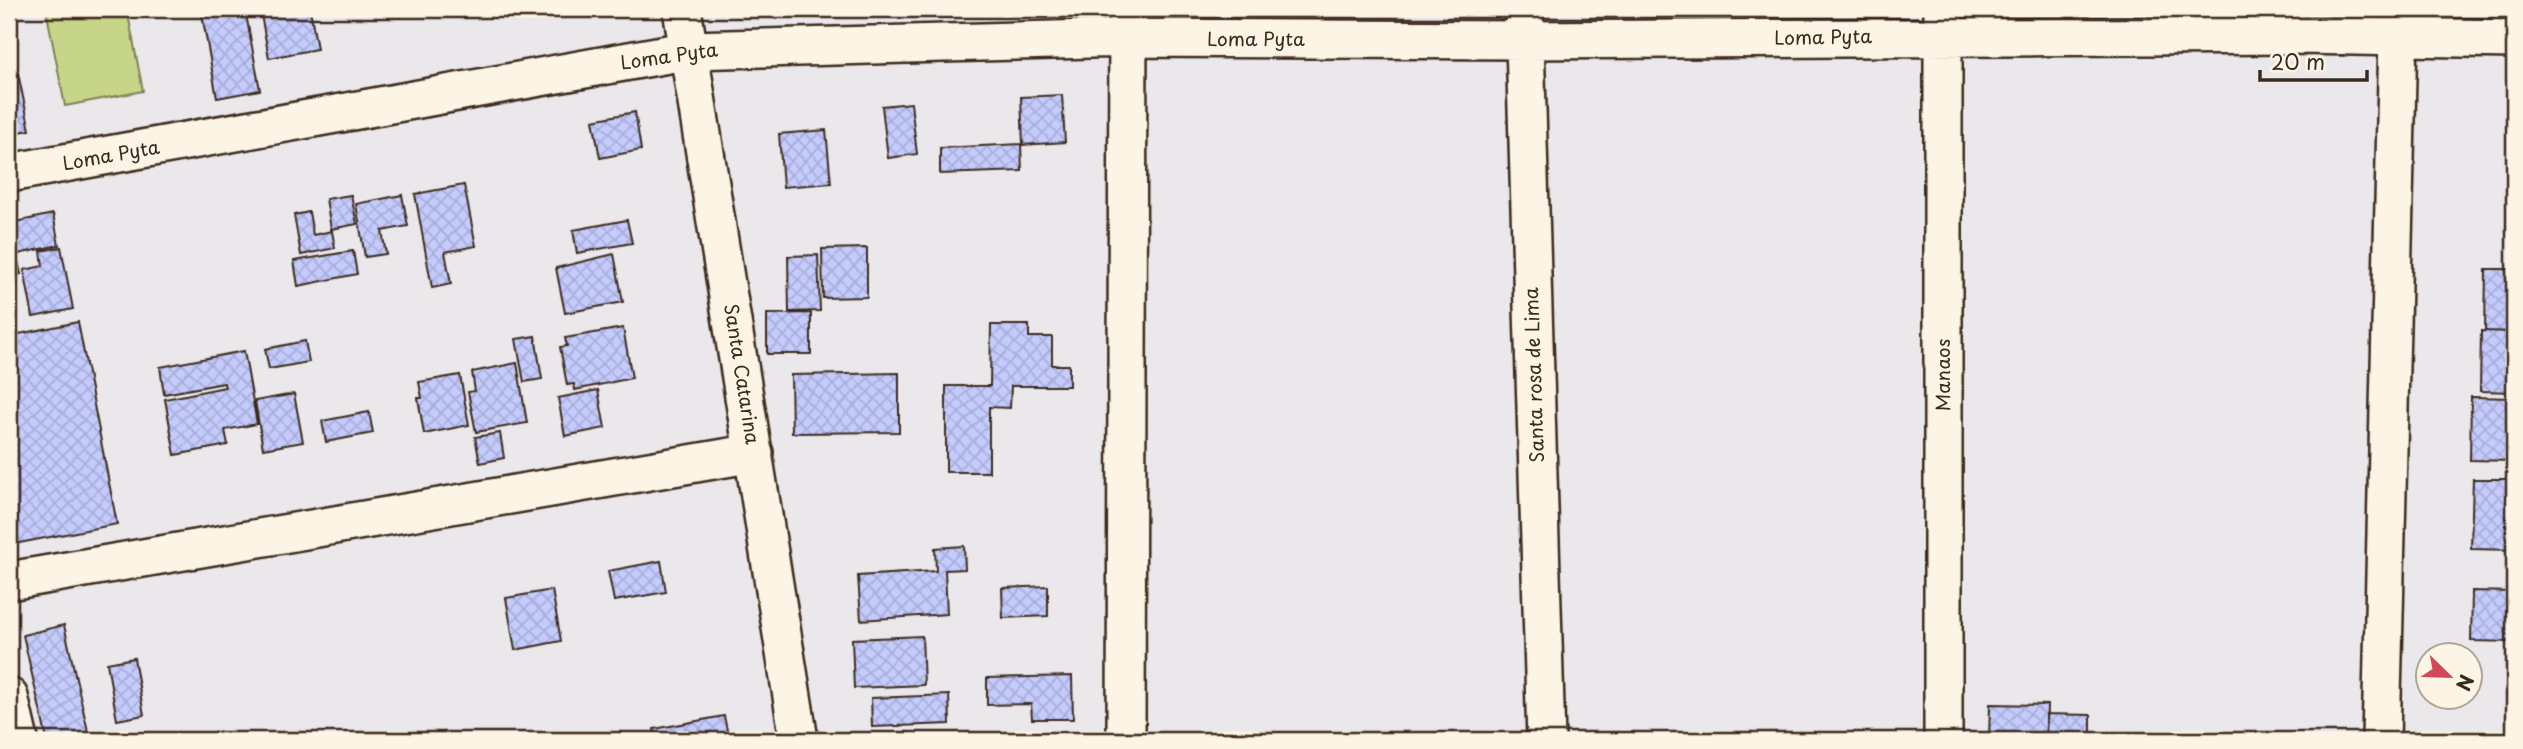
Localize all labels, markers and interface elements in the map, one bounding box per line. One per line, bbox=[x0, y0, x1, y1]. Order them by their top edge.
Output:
street label: Loma Pyta bbox=[1774, 21, 1872, 51]
street label: Loma Pyta bbox=[1207, 24, 1305, 52]
street label: Loma Pyta bbox=[618, 34, 719, 76]
scale bar bbox=[2260, 38, 2367, 82]
text: 20 m bbox=[2271, 45, 2325, 77]
street label: Loma Pyta bbox=[60, 132, 162, 176]
street label: Santa rosa de Lima bbox=[1516, 287, 1550, 463]
street label: Santa Catarina bbox=[718, 302, 768, 446]
street label: Manaos bbox=[1928, 339, 1956, 411]
north arrow bbox=[2414, 640, 2484, 710]
text: N bbox=[2450, 671, 2481, 695]

